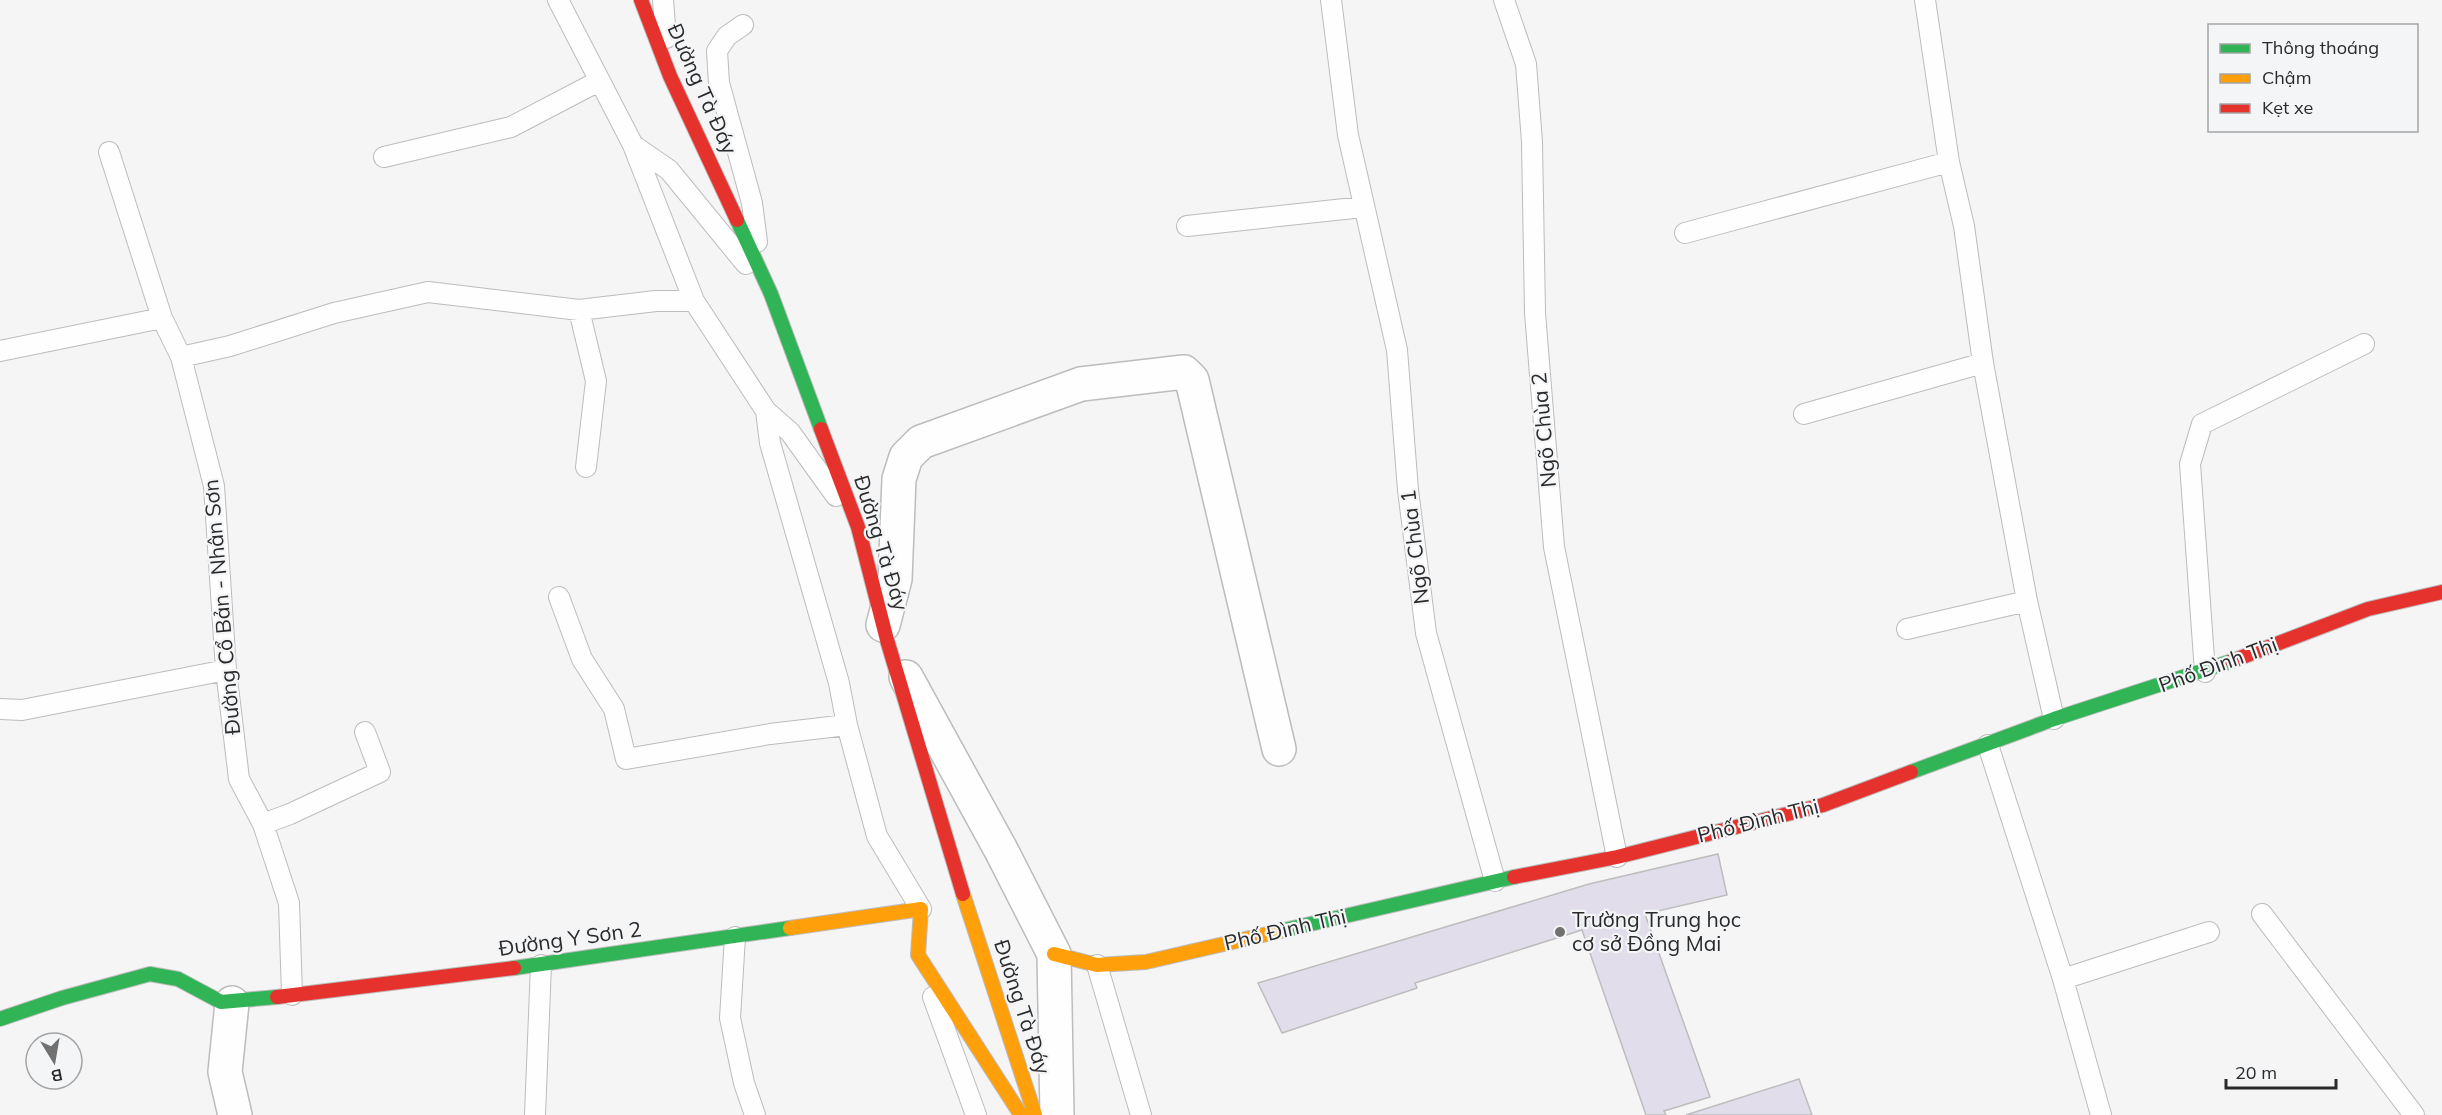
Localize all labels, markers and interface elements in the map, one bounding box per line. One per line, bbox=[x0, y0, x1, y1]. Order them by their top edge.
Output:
street label: Đường Tà Đáy bbox=[662, 19, 743, 158]
legend bbox=[2208, 24, 2418, 132]
text: Thông thoáng bbox=[2262, 36, 2379, 59]
text: Chậm bbox=[2262, 66, 2311, 89]
text: Kẹt xe bbox=[2262, 96, 2313, 119]
street label: Ngõ Chùa 2 bbox=[1525, 372, 1561, 489]
street label: Đường Tà Đáy bbox=[849, 472, 915, 614]
street label: Đường Cổ Bản - Nhân Sơn bbox=[197, 478, 245, 736]
street label: Ngõ Chùa 1 bbox=[1394, 488, 1434, 606]
street label: Phố Đình Thị bbox=[2155, 631, 2280, 698]
street label: Phố Đình Thị bbox=[1694, 792, 1821, 848]
street label: Phố Đình Thị bbox=[1221, 902, 1348, 956]
place label: Trường Trung học cơ sở Đồng Mai bbox=[1572, 906, 1741, 956]
street label: Đường Y Sơn 2 bbox=[497, 915, 643, 961]
marker: Trường Trung học cơ sở Đồng Mai bbox=[1553, 925, 1567, 939]
street label: Đường Tà Đáy bbox=[989, 936, 1057, 1077]
north arrow bbox=[24, 1031, 84, 1091]
scale bar bbox=[2226, 1052, 2336, 1090]
text: 20 m bbox=[2235, 1061, 2277, 1084]
text: B bbox=[50, 1065, 64, 1087]

